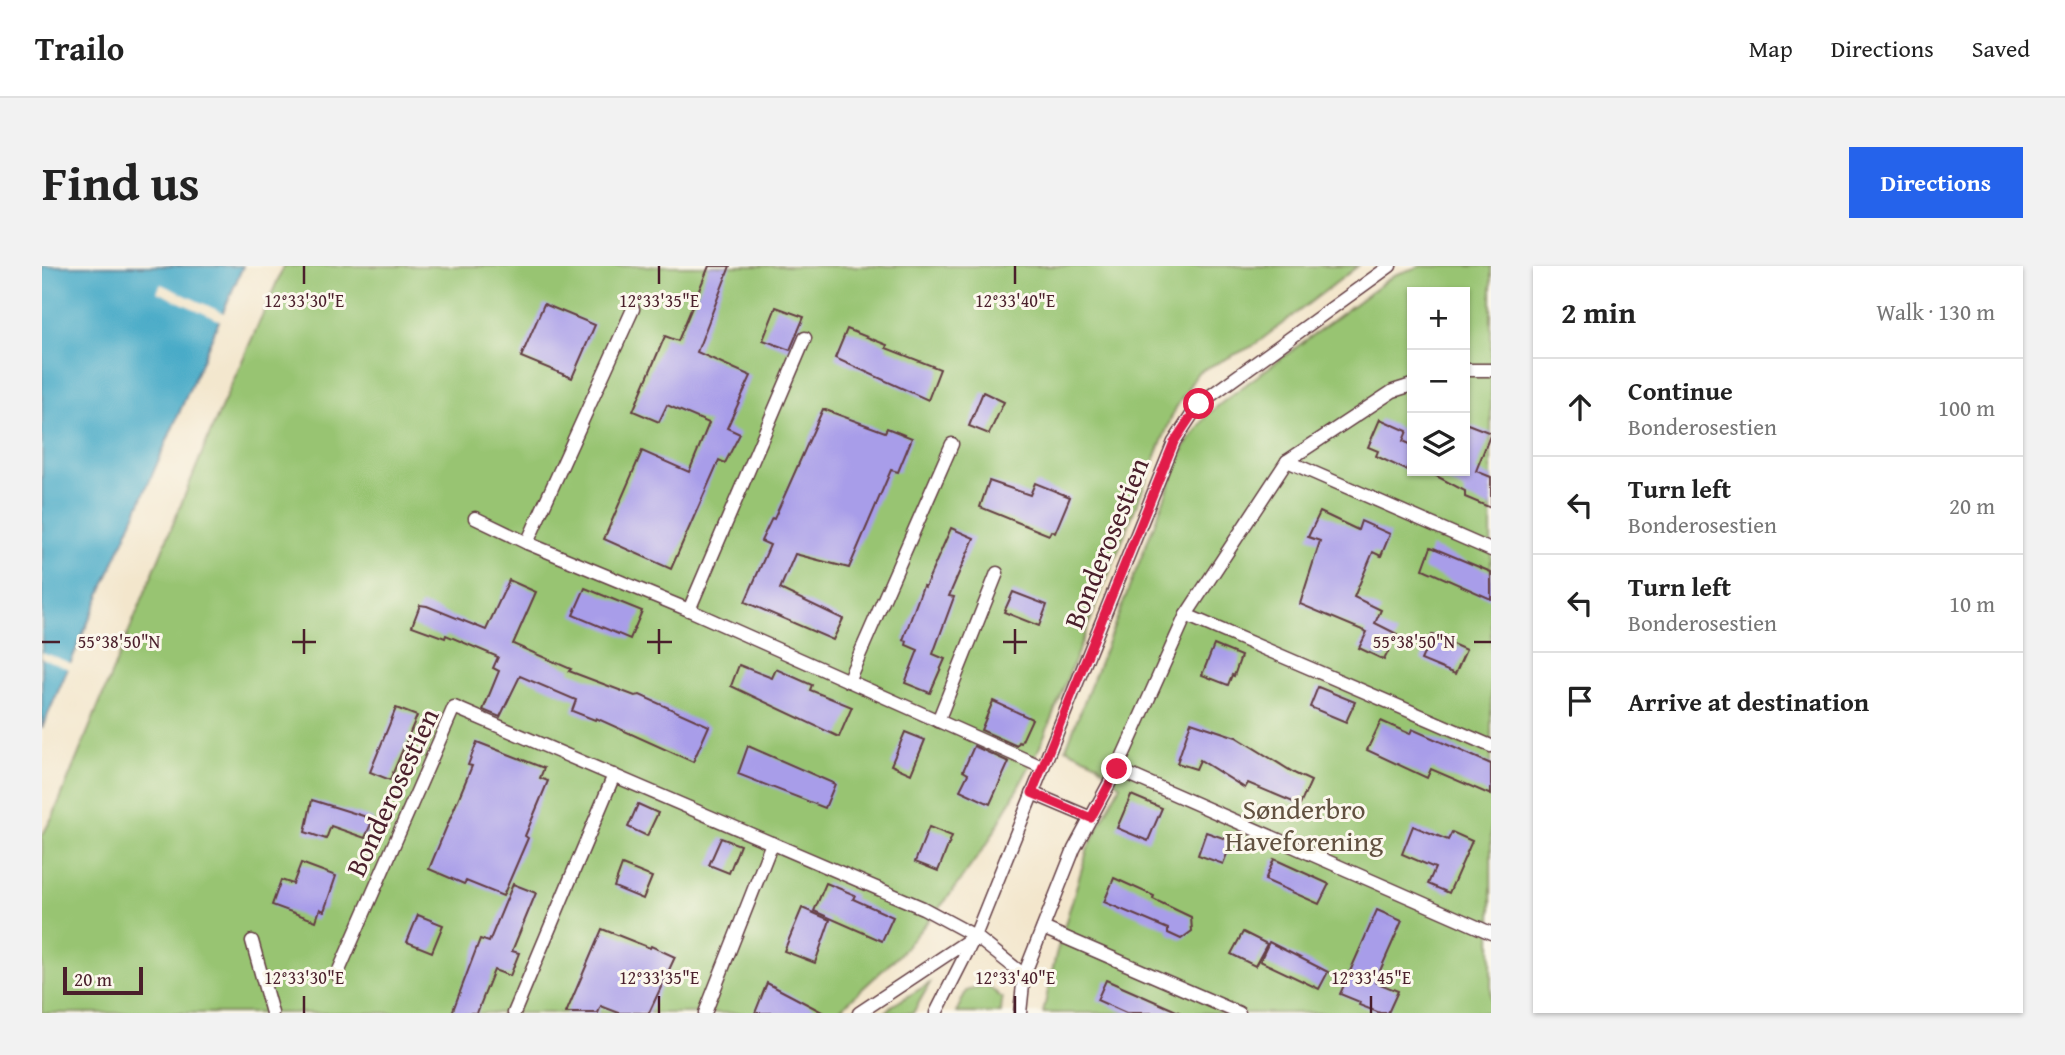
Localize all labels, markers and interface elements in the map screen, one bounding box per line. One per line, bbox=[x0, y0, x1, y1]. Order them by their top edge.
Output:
text: Trailo bbox=[35, 24, 124, 72]
text: Map bbox=[1749, 31, 1793, 66]
text: Directions bbox=[1831, 31, 1934, 66]
text: Saved bbox=[1972, 31, 2030, 66]
text: Find us bbox=[42, 146, 200, 218]
button: Directions bbox=[1849, 147, 2023, 218]
text: 12°33'30"E bbox=[264, 287, 344, 314]
text: 12°33'35"E bbox=[619, 287, 699, 314]
text: 12°33'40"E bbox=[975, 287, 1055, 314]
map controls bbox=[1407, 287, 1470, 476]
button: + bbox=[1407, 287, 1470, 350]
text: 2 min bbox=[1561, 290, 1636, 334]
text: Walk · 130 m bbox=[1876, 295, 1995, 328]
button: − bbox=[1407, 350, 1470, 413]
text: Continue bbox=[1628, 371, 1733, 410]
route start bbox=[1183, 388, 1214, 419]
icon: ahead bbox=[1561, 388, 1599, 426]
text: 100 m bbox=[1938, 391, 1995, 424]
text: Bonderosestien bbox=[1628, 410, 1777, 443]
button: layers bbox=[1407, 413, 1470, 476]
street label: Bonderosestien bbox=[1053, 451, 1159, 635]
text: Turn left bbox=[1628, 469, 1731, 508]
icon: left bbox=[1561, 486, 1599, 524]
text: 20 m bbox=[1949, 489, 1995, 522]
text: Bonderosestien bbox=[1628, 508, 1777, 541]
text: Turn left bbox=[1628, 567, 1731, 606]
icon: left bbox=[1561, 584, 1599, 622]
text: 10 m bbox=[1949, 587, 1995, 620]
text: Bonderosestien bbox=[1628, 606, 1777, 639]
text: 55°38'50"N bbox=[78, 628, 161, 655]
text: 55°38'50"N bbox=[1373, 628, 1456, 655]
icon: arrive bbox=[1561, 682, 1599, 720]
text: Arrive at destination bbox=[1628, 682, 1869, 721]
street label: Bonderosestien bbox=[335, 701, 449, 883]
route end bbox=[1101, 753, 1132, 784]
park label: Sønderbro Haveforening bbox=[1225, 788, 1383, 861]
scale bar bbox=[63, 964, 144, 996]
text: 12°33'30"E bbox=[264, 964, 344, 991]
text: 12°33'35"E bbox=[619, 964, 699, 991]
text: 12°33'40"E bbox=[975, 964, 1055, 991]
text: 12°33'45"E bbox=[1331, 964, 1411, 991]
text: 20 m bbox=[74, 965, 112, 993]

